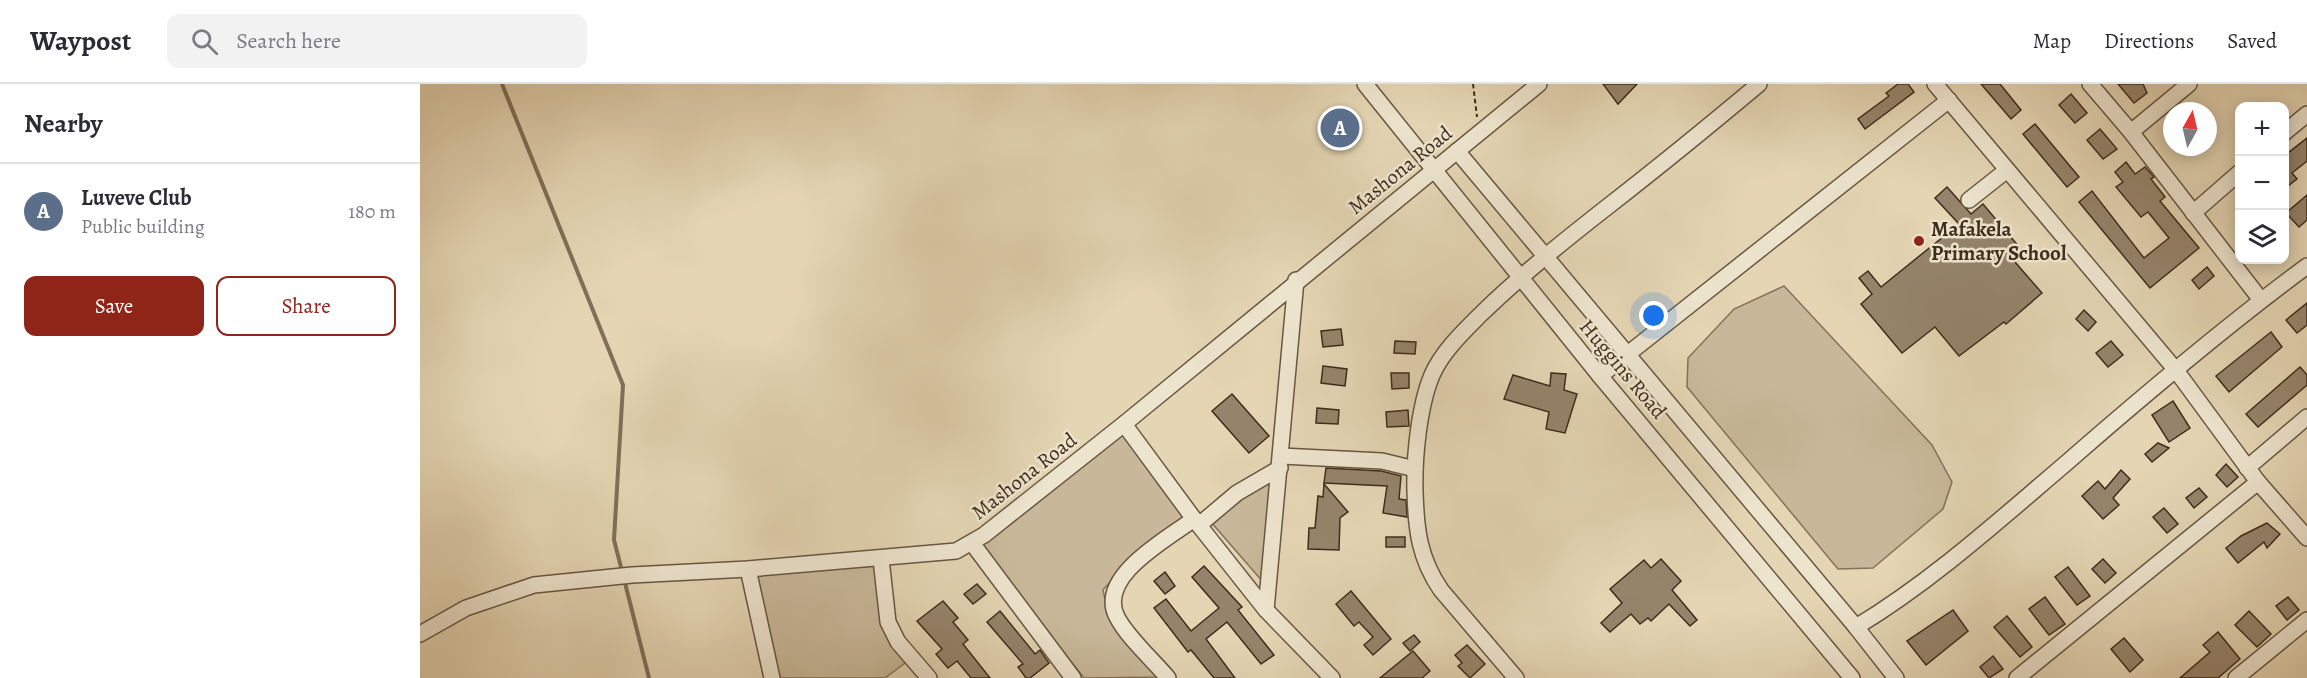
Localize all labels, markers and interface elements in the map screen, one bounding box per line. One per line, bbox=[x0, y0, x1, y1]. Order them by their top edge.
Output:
search box bbox=[167, 14, 587, 68]
text: Waypost bbox=[30, 22, 131, 60]
icon: search bbox=[188, 25, 221, 58]
text: Search here bbox=[236, 26, 341, 56]
text: Map bbox=[2033, 27, 2071, 55]
text: Directions bbox=[2104, 27, 2194, 55]
text: Saved bbox=[2227, 27, 2277, 55]
north arrow bbox=[2163, 102, 2217, 156]
map controls bbox=[2235, 102, 2289, 264]
button: + bbox=[2235, 102, 2289, 156]
text: Nearby bbox=[24, 106, 103, 141]
pin: A bbox=[1320, 106, 1360, 150]
street label: Mashona Road bbox=[1342, 119, 1459, 221]
button: − bbox=[2235, 156, 2289, 210]
text: Luveve Club bbox=[81, 183, 191, 213]
text: A bbox=[37, 198, 50, 225]
text: 180 m bbox=[348, 198, 396, 225]
button: layers bbox=[2235, 210, 2289, 264]
text: Public building bbox=[81, 213, 205, 240]
place label: Mafakela Primary School bbox=[1931, 215, 2067, 267]
marker: Mafakela Primary School bbox=[1912, 234, 1926, 248]
button: Save bbox=[24, 276, 204, 336]
button: Share bbox=[216, 276, 396, 336]
your location bbox=[1639, 301, 1668, 330]
street label: Huggins Road bbox=[1573, 313, 1673, 425]
street label: Mashona Road bbox=[965, 426, 1083, 526]

